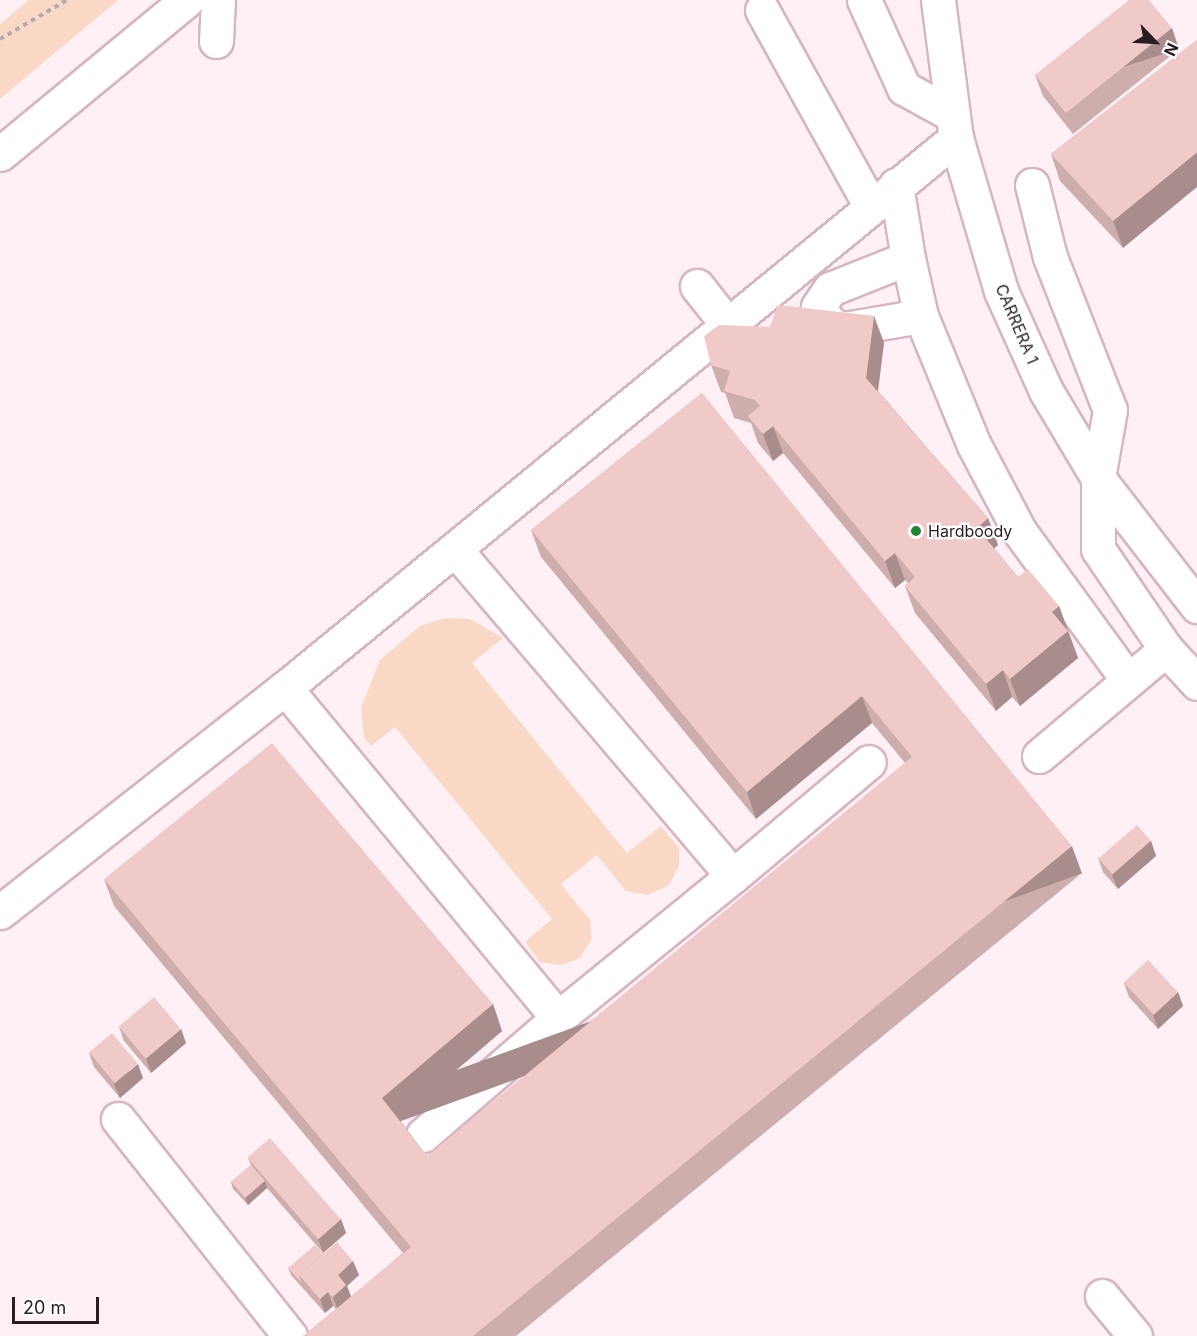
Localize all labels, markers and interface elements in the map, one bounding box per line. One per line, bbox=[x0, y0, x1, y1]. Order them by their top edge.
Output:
north arrow bbox=[1125, 12, 1185, 72]
text: N bbox=[1160, 40, 1183, 59]
street label: CARRERA 1 bbox=[992, 281, 1042, 367]
place label: Hardboody bbox=[928, 521, 1012, 541]
marker: Hardboody bbox=[909, 524, 923, 538]
scale bar bbox=[15, 1285, 102, 1323]
text: 20 m bbox=[23, 1297, 66, 1318]

